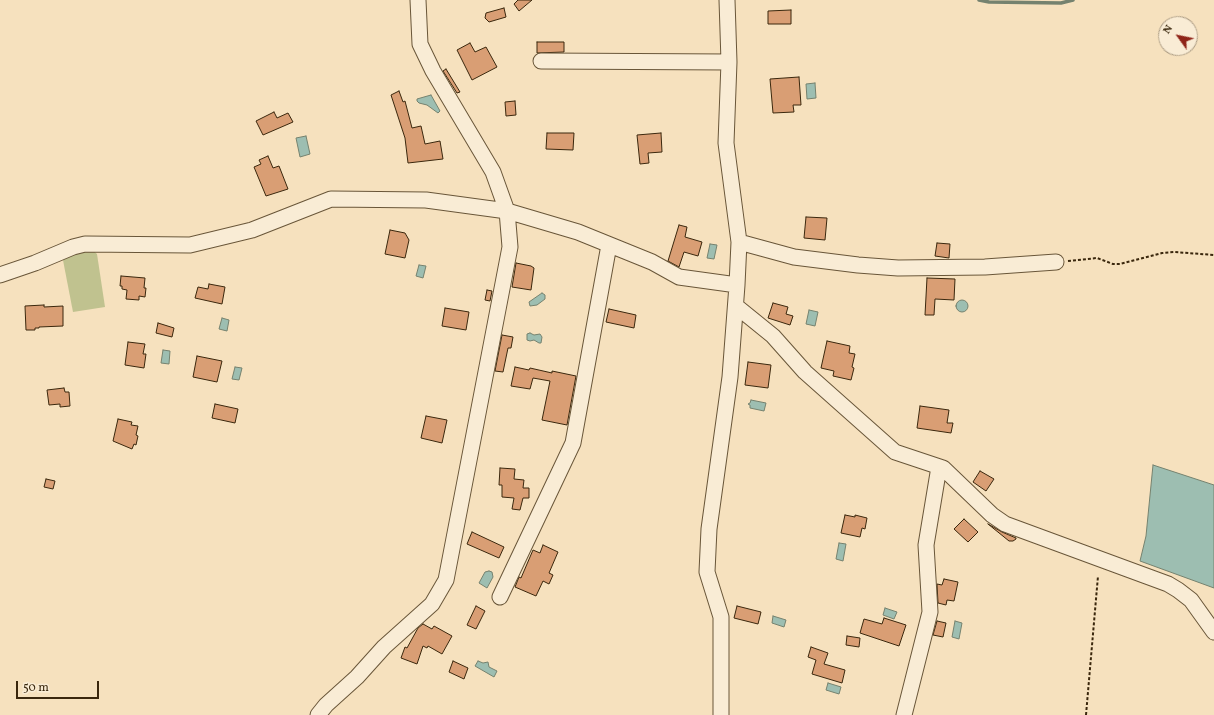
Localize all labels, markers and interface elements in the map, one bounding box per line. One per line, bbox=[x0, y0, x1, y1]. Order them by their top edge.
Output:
north arrow bbox=[1158, 16, 1198, 56]
text: N bbox=[1160, 22, 1177, 37]
scale bar bbox=[18, 673, 101, 699]
text: 50 m bbox=[23, 680, 49, 696]

